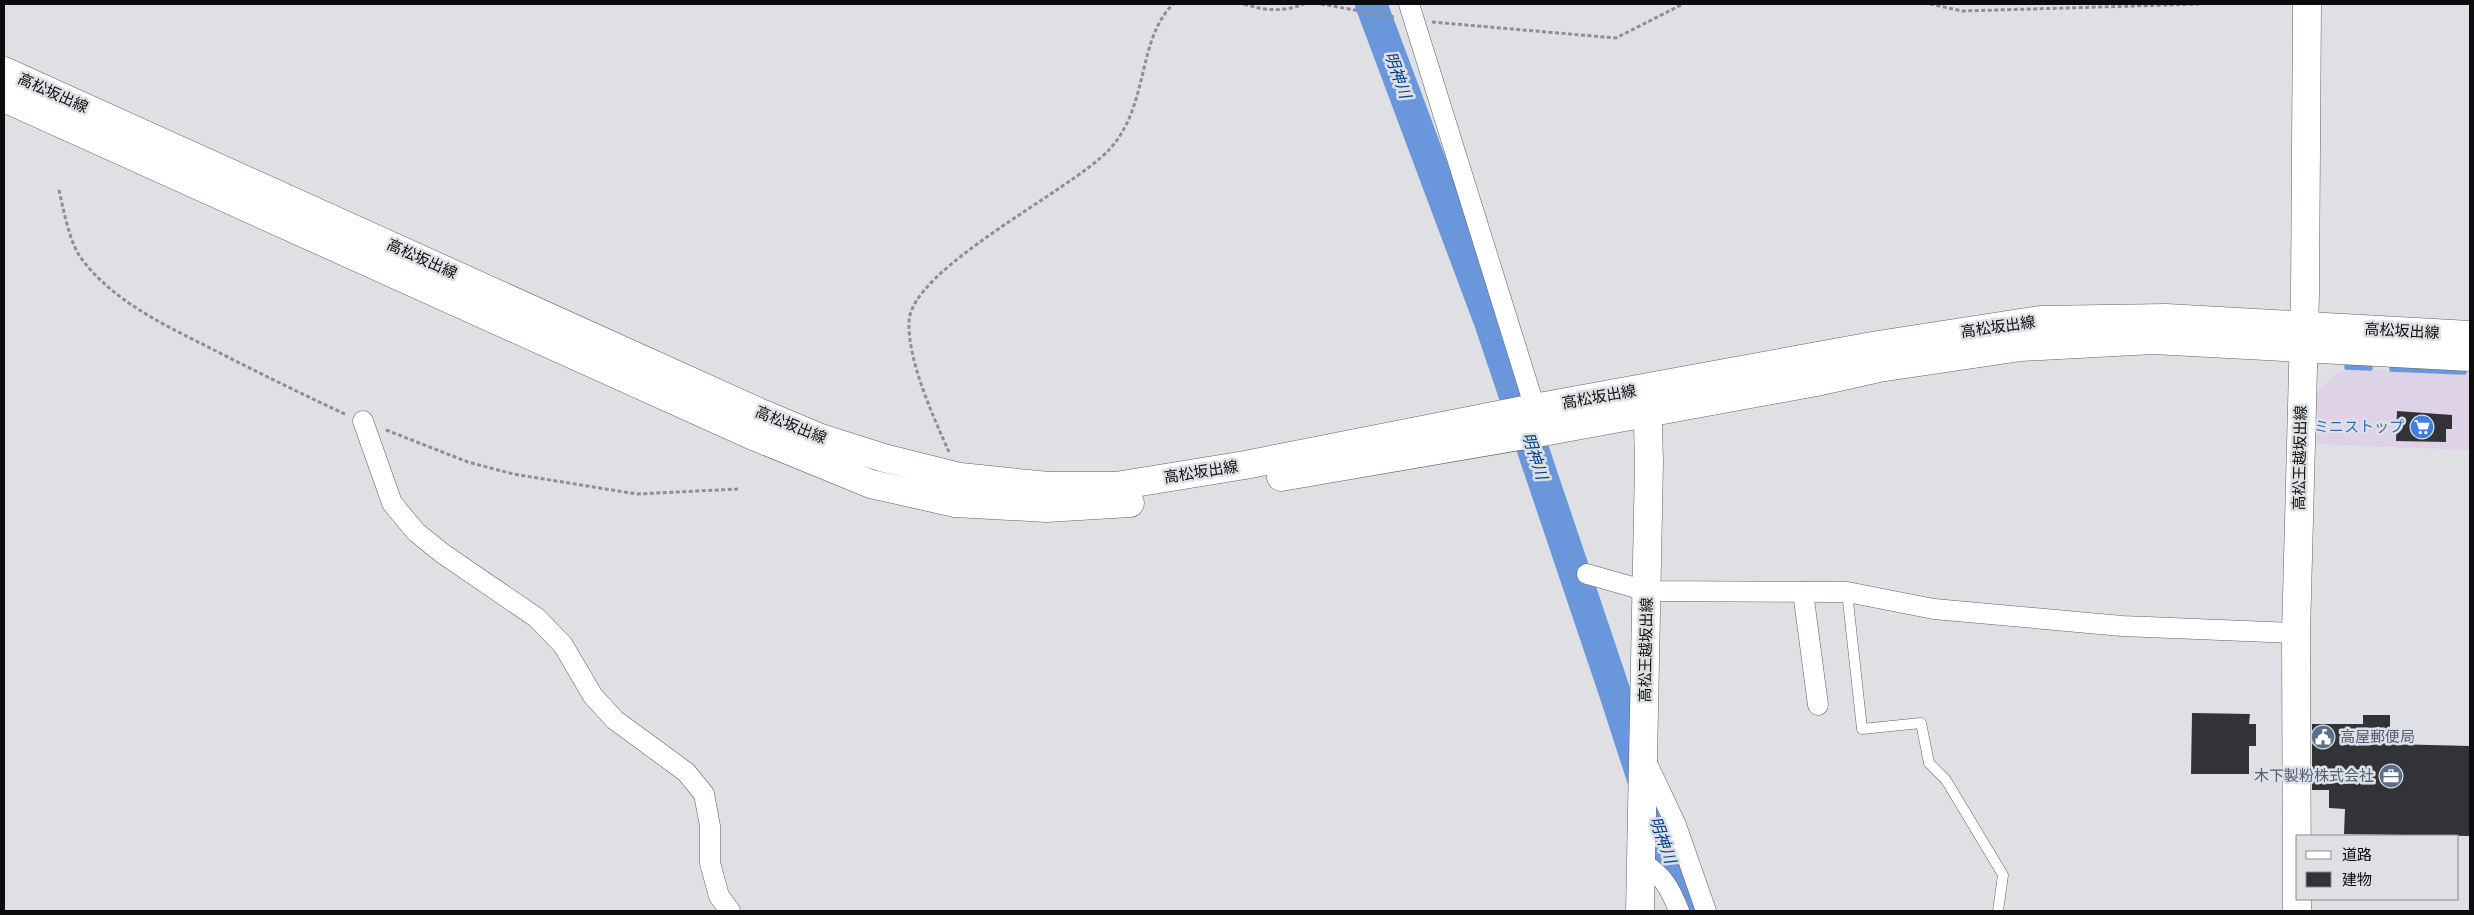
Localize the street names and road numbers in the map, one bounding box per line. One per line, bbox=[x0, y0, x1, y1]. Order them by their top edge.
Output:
street label: 高松坂出線 bbox=[14, 68, 92, 118]
street label: 高松坂出線 bbox=[383, 234, 461, 284]
street label: 高松坂出線 bbox=[1959, 311, 2037, 343]
street label: 高松坂出線 bbox=[2364, 318, 2440, 344]
street label: 高松坂出線 bbox=[1560, 380, 1638, 414]
street label: 高松坂出線 bbox=[752, 401, 830, 449]
street label: 高松王越坂出線 bbox=[2288, 405, 2312, 511]
street label: 高松坂出線 bbox=[1162, 455, 1240, 489]
street label: 高松王越坂出線 bbox=[1634, 597, 1658, 703]

